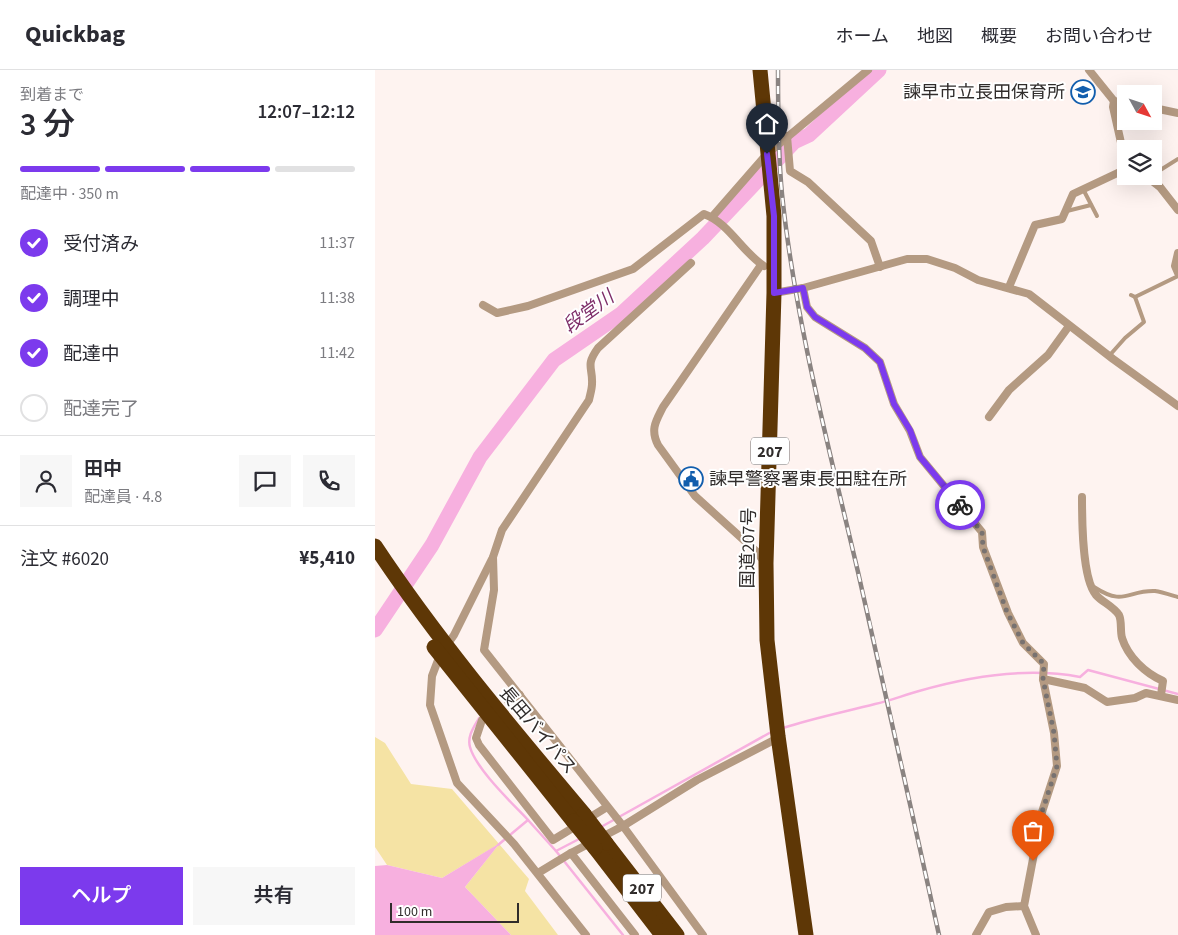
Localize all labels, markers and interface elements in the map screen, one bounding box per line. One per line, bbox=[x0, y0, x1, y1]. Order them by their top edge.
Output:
text: Quickbag bbox=[25, 17, 125, 52]
text: ホーム bbox=[836, 24, 889, 49]
text: 地図 bbox=[917, 24, 953, 49]
text: 概要 bbox=[981, 24, 1017, 49]
text: お問い合わせ bbox=[1045, 24, 1153, 49]
school or university icon: 諫早市立長田保育所 bbox=[1070, 79, 1096, 105]
place label: 諫早市立長田保育所 bbox=[903, 80, 1065, 105]
text: 到着まで bbox=[20, 84, 84, 106]
north arrow bbox=[1117, 85, 1163, 130]
map controls bbox=[1117, 85, 1162, 185]
text: 12:07–12:12 bbox=[257, 99, 355, 126]
text: 3 分 bbox=[20, 102, 75, 148]
pin bbox=[746, 103, 788, 154]
icon: home bbox=[753, 110, 781, 138]
button: layers bbox=[1117, 140, 1162, 185]
text: 配達中 · 350 m bbox=[20, 183, 119, 205]
icon: check bbox=[20, 229, 48, 257]
text: 受付済み bbox=[63, 231, 139, 258]
text: 11:37 bbox=[319, 232, 355, 254]
water label: 段堂川 bbox=[558, 283, 621, 340]
icon: check bbox=[20, 284, 48, 312]
text: 調理中 bbox=[63, 286, 120, 313]
text: 11:38 bbox=[319, 287, 355, 309]
icon: check bbox=[20, 339, 48, 367]
text: 配達中 bbox=[63, 341, 120, 368]
text: 11:42 bbox=[319, 342, 355, 364]
text: 配達完了 bbox=[63, 396, 139, 423]
road number: 207 bbox=[751, 438, 789, 464]
button: person bbox=[20, 455, 72, 507]
button: chat bbox=[239, 455, 291, 507]
button: phone bbox=[303, 455, 355, 507]
text: 田中 bbox=[84, 456, 122, 483]
public building icon: 諫早警察署東長田駐在所 bbox=[678, 466, 704, 492]
place label: 諫早警察署東長田駐在所 bbox=[709, 467, 907, 492]
courier bbox=[935, 480, 985, 530]
text: 配達員 · 4.8 bbox=[84, 486, 162, 508]
icon: bike bbox=[946, 491, 974, 519]
street label: 国道207号 bbox=[735, 507, 762, 589]
text: ¥5,410 bbox=[299, 545, 355, 572]
text: 注文 #6020 bbox=[20, 546, 109, 573]
street label: 長田バイパス bbox=[493, 681, 582, 780]
pin bbox=[1012, 810, 1054, 861]
icon: bag bbox=[1019, 817, 1047, 845]
button: ヘルプ bbox=[20, 867, 183, 925]
button: 共有 bbox=[193, 867, 355, 925]
road number: 207 bbox=[623, 874, 661, 901]
scale bar bbox=[390, 900, 519, 923]
text: 100 m bbox=[397, 902, 432, 922]

